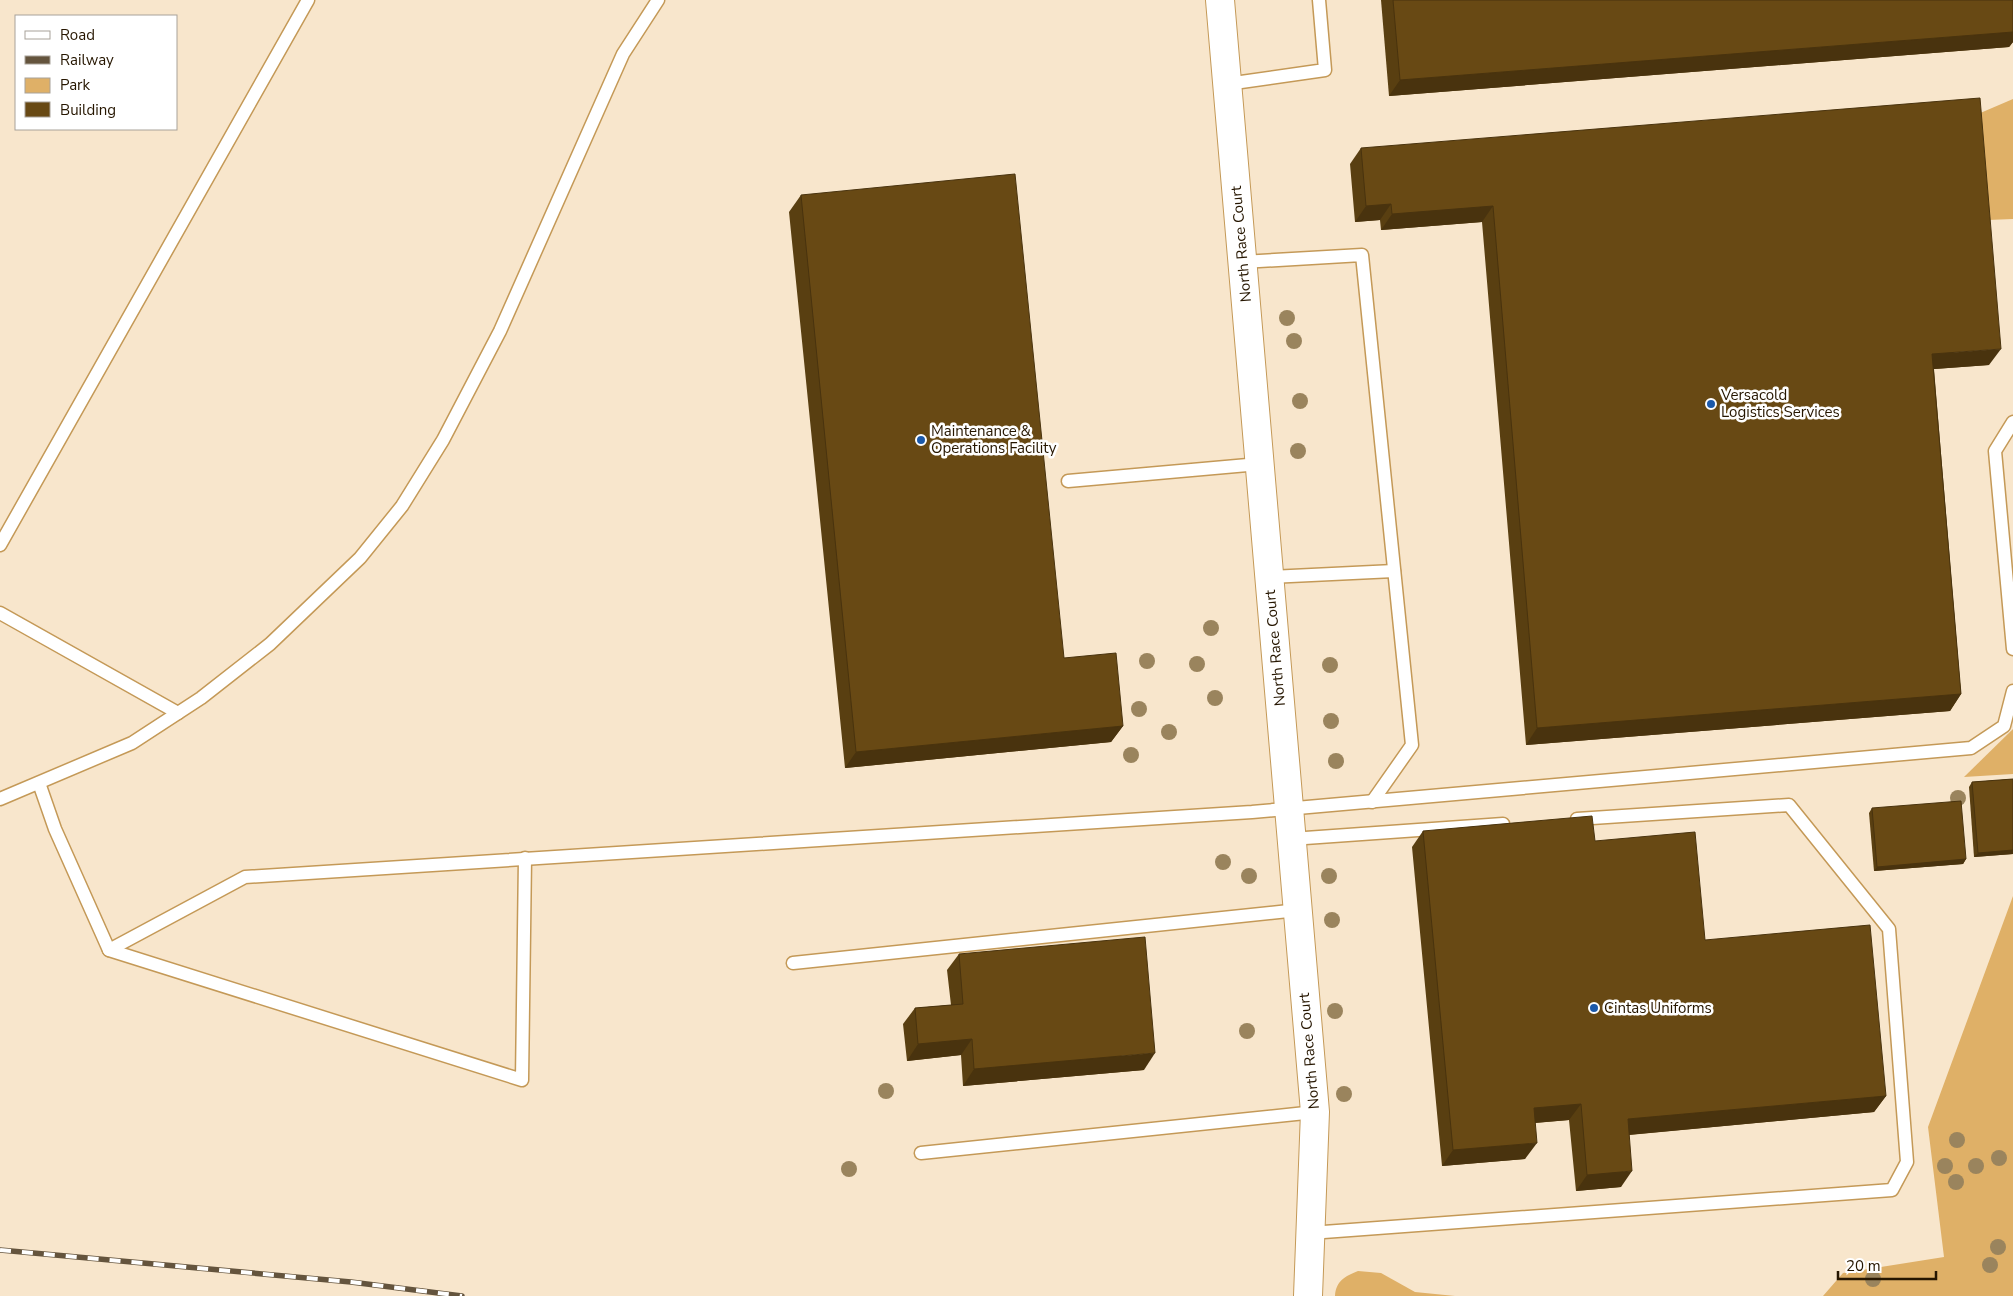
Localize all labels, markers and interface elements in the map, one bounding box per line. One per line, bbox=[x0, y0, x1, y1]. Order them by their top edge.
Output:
legend bbox=[15, 15, 178, 130]
text: Road bbox=[60, 25, 95, 45]
text: Railway bbox=[60, 50, 114, 70]
text: Park bbox=[60, 75, 90, 95]
text: Building bbox=[60, 100, 116, 120]
street label: North Race Court bbox=[1226, 184, 1256, 303]
place label: Versacold Logistics Services bbox=[1720, 385, 1840, 422]
marker: Versacold Logistics Services bbox=[1705, 398, 1717, 410]
place label: Maintenance & Operations Facility bbox=[931, 421, 1057, 458]
marker: Maintenance & Operations Facility bbox=[915, 434, 927, 446]
street label: North Race Court bbox=[1260, 588, 1290, 707]
street label: North Race Court bbox=[1294, 991, 1324, 1110]
place label: Cintas Uniforms bbox=[1604, 998, 1712, 1018]
marker: Cintas Uniforms bbox=[1588, 1002, 1600, 1014]
scale bar bbox=[1838, 1248, 1936, 1280]
text: 20 m bbox=[1846, 1256, 1881, 1276]

